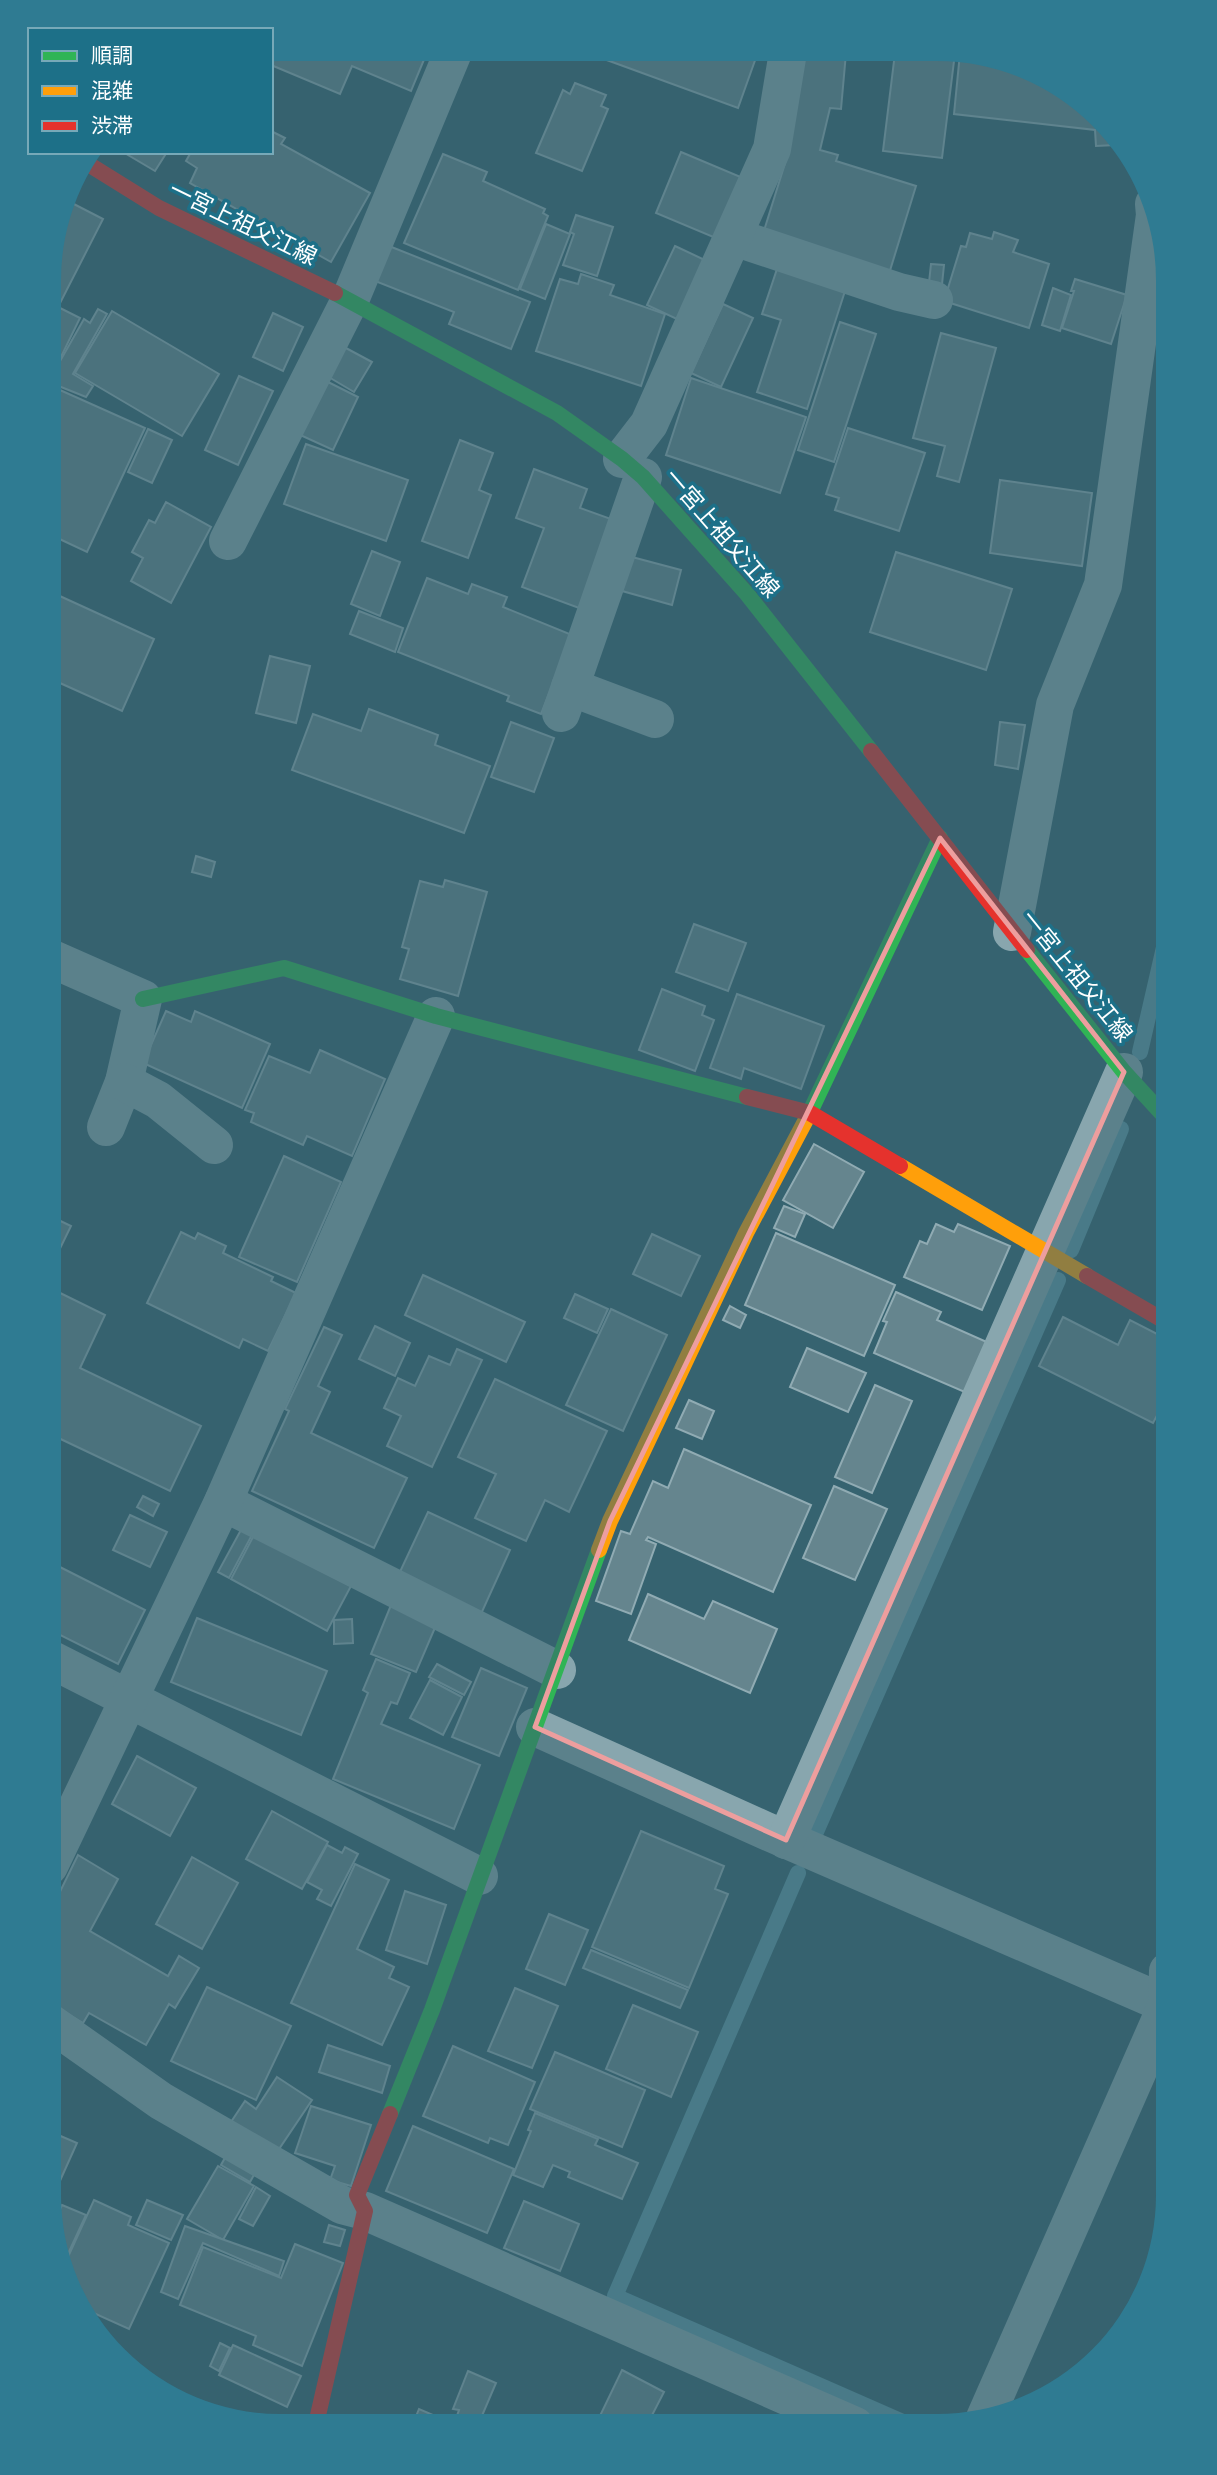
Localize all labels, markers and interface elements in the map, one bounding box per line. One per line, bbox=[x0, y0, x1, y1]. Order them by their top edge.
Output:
legend bbox=[28, 28, 273, 154]
text: 順調 bbox=[91, 43, 133, 67]
text: 混雑 bbox=[91, 78, 133, 102]
text: 渋滞 bbox=[91, 113, 133, 137]
street label: 一宮上祖父江線 bbox=[165, 176, 321, 269]
street label: 一宮上祖父江線 bbox=[660, 464, 785, 602]
street label: 一宮上祖父江線 bbox=[1017, 905, 1138, 1046]

